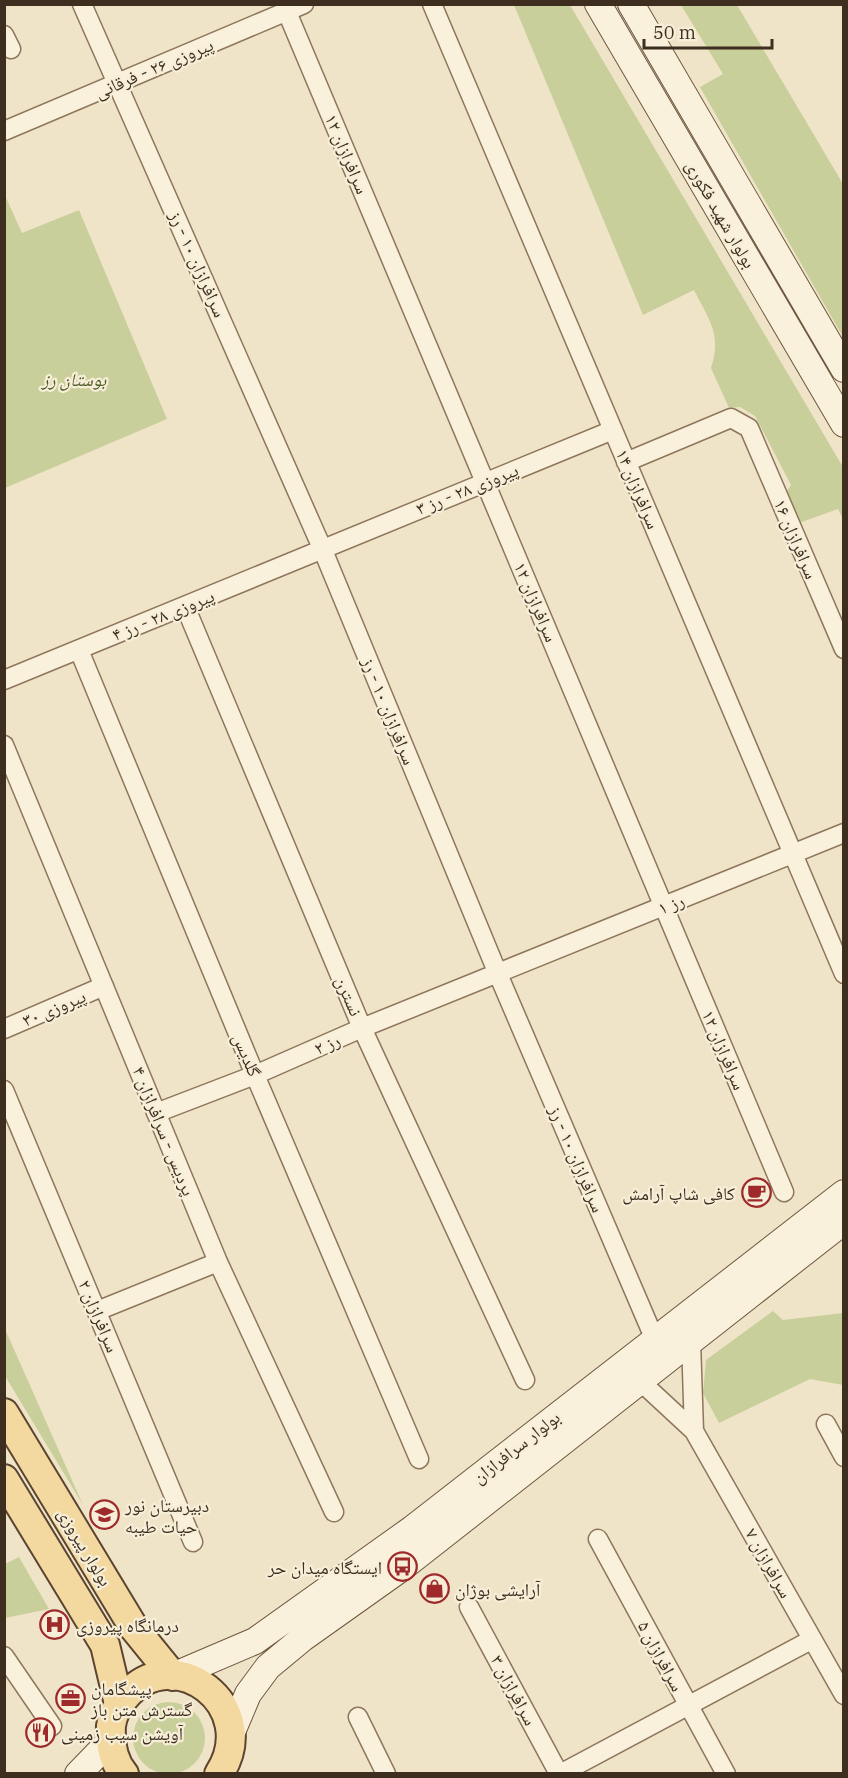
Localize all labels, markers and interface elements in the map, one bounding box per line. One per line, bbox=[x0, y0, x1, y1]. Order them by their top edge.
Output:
scale bar bbox=[644, 12, 772, 50]
text: 50 m bbox=[653, 21, 696, 44]
street label: پیروزی ۲۶ - فرقانی bbox=[91, 33, 217, 103]
street label: سرافرازان ۱۲ bbox=[320, 111, 374, 197]
street label: بولوار شهید فکوری bbox=[681, 156, 761, 272]
street label: سرافرازان ۱۰ - رز bbox=[164, 206, 232, 321]
park label: بوستان رز bbox=[40, 368, 107, 391]
street label: سرافرازان ۱۴ bbox=[611, 446, 665, 532]
street label: پیروزی ۲۸ - رز ۳ bbox=[412, 458, 522, 520]
street label: سرافرازان ۱۶ bbox=[769, 496, 823, 582]
street label: سرافرازان ۱۲ bbox=[509, 559, 563, 645]
street label: پیروزی ۲۸ - رز ۴ bbox=[108, 584, 218, 646]
street label: سرافرازان ۱۰ - رز bbox=[357, 653, 421, 768]
street label: رز ۱ bbox=[655, 888, 687, 920]
street label: نسترن bbox=[330, 973, 368, 1019]
street label: پیروزی ۳۰ bbox=[19, 984, 89, 1032]
street label: سرافرازان ۱۲ bbox=[697, 1007, 751, 1093]
street label: رز ۲ bbox=[310, 1028, 344, 1060]
street label: گلدیس bbox=[228, 1030, 267, 1081]
street label: پردیس - سرافرازان ۴ bbox=[127, 1063, 200, 1199]
street label: سرافرازان ۱۰ - رز bbox=[544, 1101, 610, 1216]
cafe icon: کافی شاپ آرامش bbox=[740, 1177, 772, 1209]
place label: کافی شاپ آرامش bbox=[622, 1182, 736, 1205]
street label: سرافرازان ۲ bbox=[73, 1276, 125, 1356]
street label: بولوار سرافرازان bbox=[467, 1405, 565, 1488]
place label: دبیرستان نور حیات طیبه bbox=[124, 1494, 209, 1538]
school or university icon: دبیرستان نور حیات طیبه bbox=[88, 1499, 120, 1531]
street label: بولوار پیروزی bbox=[52, 1504, 117, 1591]
street label: سرافرازان ۷ bbox=[740, 1524, 798, 1602]
bus stop icon: ایستگاه میدان حر bbox=[387, 1551, 419, 1583]
place label: ایستگاه میدان حر bbox=[267, 1556, 382, 1579]
shop icon: آرایشی بوژان bbox=[418, 1573, 450, 1605]
place label: آرایشی بوژان bbox=[455, 1578, 541, 1601]
hospital icon: درمانگاه پیروزی bbox=[39, 1609, 71, 1641]
place label: درمانگاه پیروزی bbox=[76, 1614, 179, 1637]
street label: سرافرازان ۵ bbox=[633, 1617, 689, 1695]
street label: سرافرازان ۳ bbox=[486, 1651, 542, 1729]
place label: پیشگامان گسترش متن باز bbox=[90, 1677, 193, 1721]
office icon: پیشگامان گسترش متن باز bbox=[54, 1682, 86, 1714]
restaurant icon: آویشن سیب زمینی bbox=[24, 1717, 56, 1749]
place label: آویشن سیب زمینی bbox=[61, 1722, 183, 1745]

